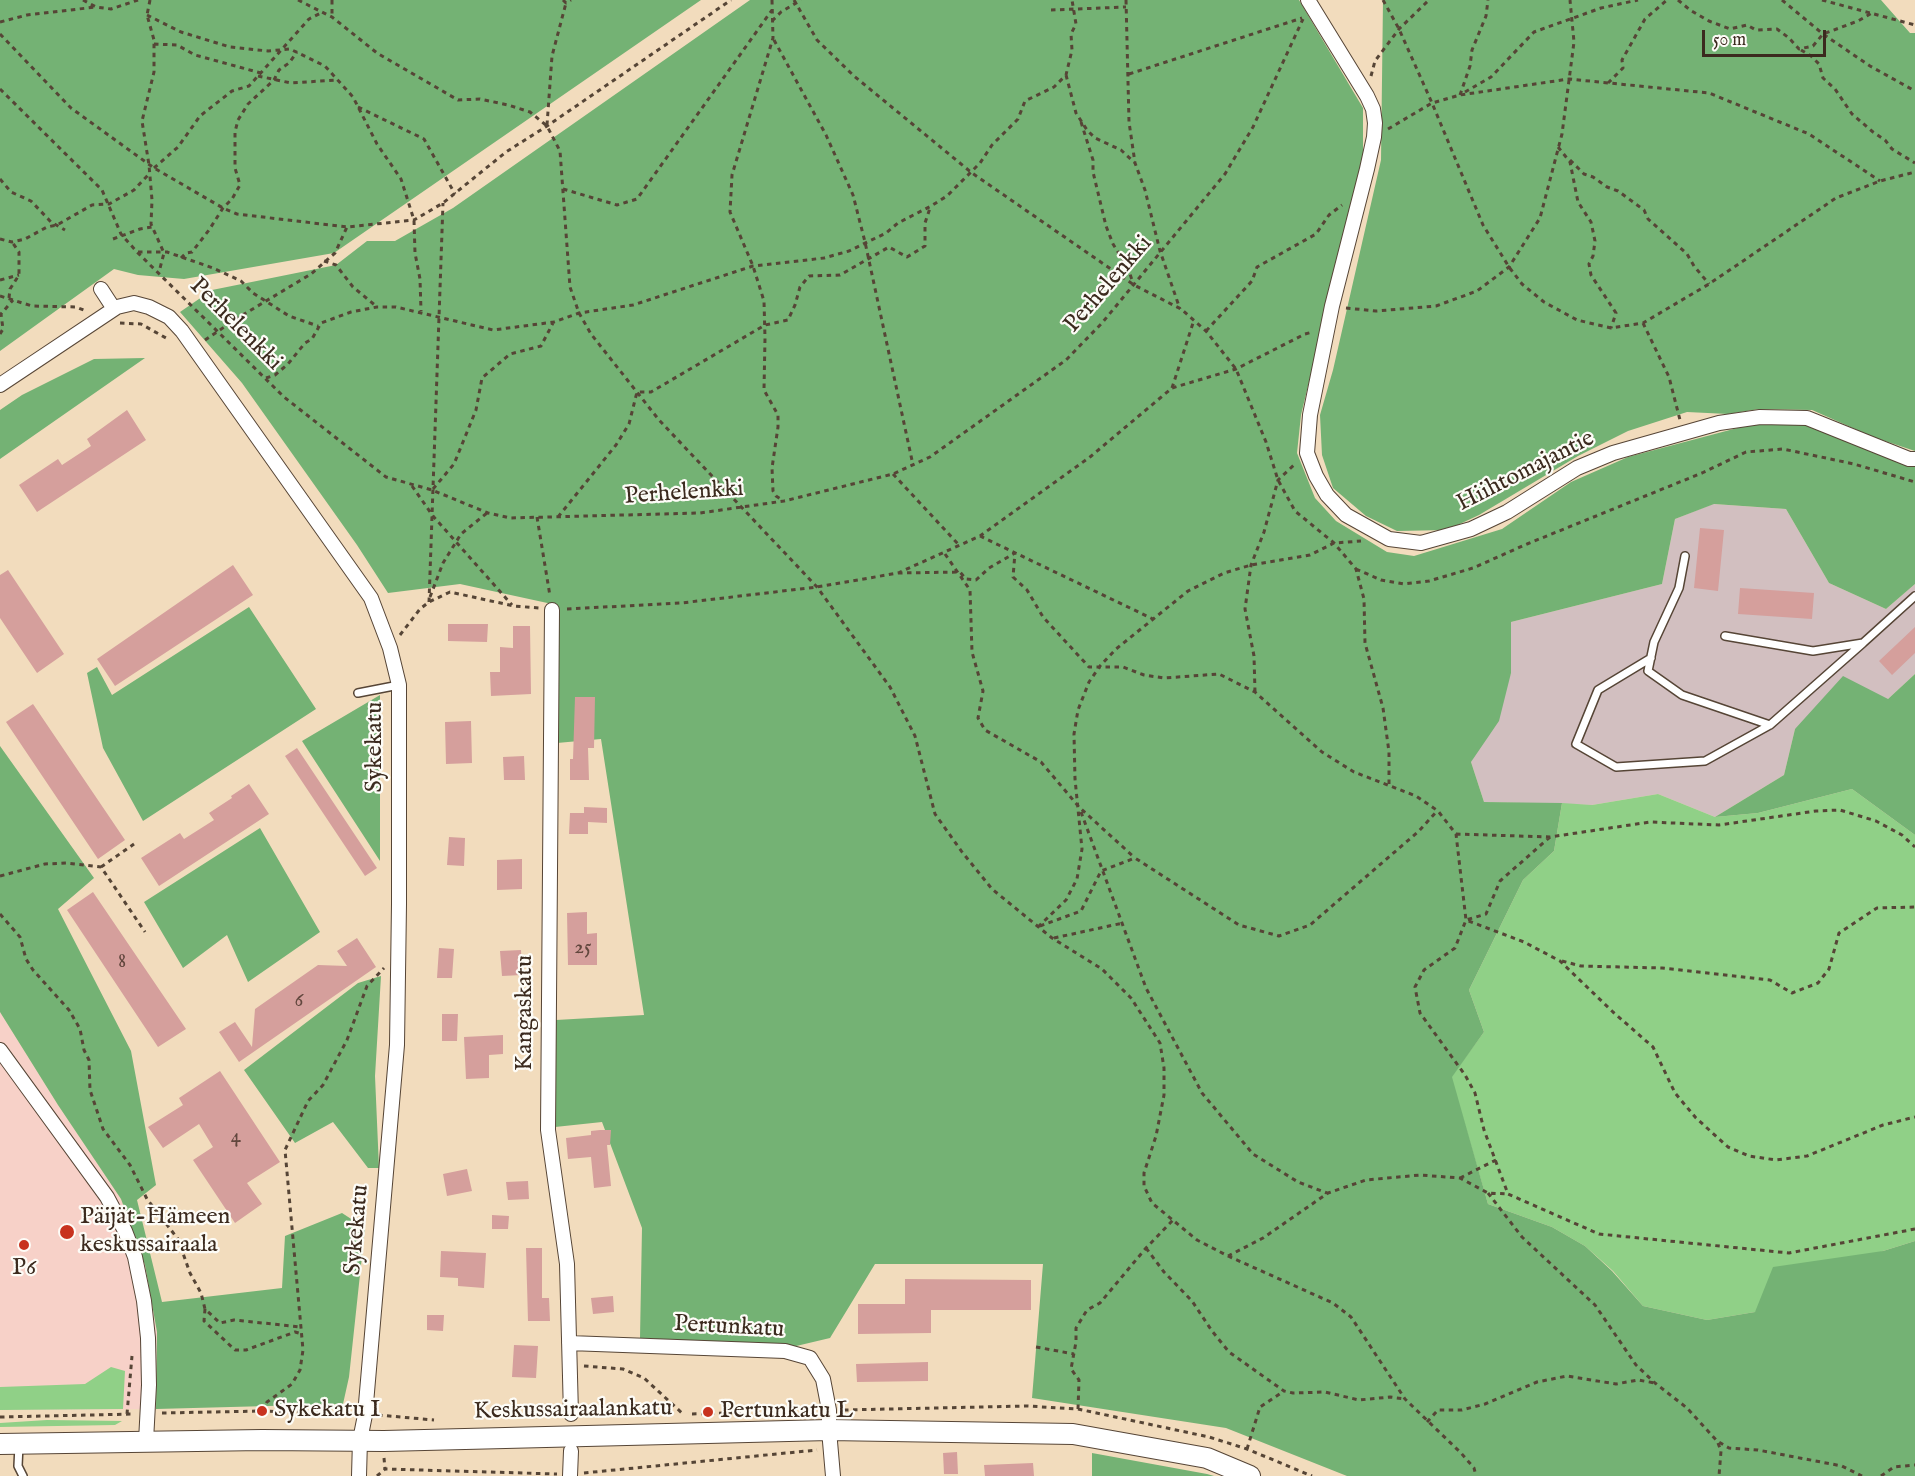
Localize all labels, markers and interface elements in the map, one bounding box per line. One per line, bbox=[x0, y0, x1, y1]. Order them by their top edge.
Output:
scale bar bbox=[1705, 18, 1830, 56]
text: 50 m bbox=[1713, 29, 1746, 52]
street label: Perhelenkki bbox=[1059, 231, 1159, 339]
street label: Perhelenkki bbox=[183, 273, 287, 377]
street label: Hiihtomajantie bbox=[1452, 425, 1600, 519]
street label: Perhelenkki bbox=[623, 475, 745, 513]
street label: Sykekatu bbox=[362, 701, 390, 793]
house number: 25 bbox=[574, 936, 592, 962]
house number: 8 bbox=[118, 950, 126, 976]
street label: Kangaskatu bbox=[512, 955, 540, 1071]
house number: 6 bbox=[295, 989, 303, 1015]
house number: 4 bbox=[231, 1125, 241, 1151]
street label: Sykekatu bbox=[340, 1183, 376, 1277]
place label: Päijät-Hämeen keskussairaala bbox=[80, 1204, 230, 1260]
marker: Päijät-Hämeen keskussairaala bbox=[58, 1223, 76, 1241]
marker: P6 bbox=[17, 1238, 31, 1252]
place label: P6 bbox=[12, 1255, 36, 1283]
street label: Pertunkatu bbox=[673, 1311, 785, 1345]
street label: Keskussairaalankatu bbox=[473, 1395, 673, 1427]
place label: Sykekatu I bbox=[274, 1397, 381, 1425]
place label: Pertunkatu L bbox=[720, 1398, 853, 1426]
marker: Sykekatu I bbox=[255, 1404, 269, 1418]
marker: Pertunkatu L bbox=[701, 1405, 715, 1419]

